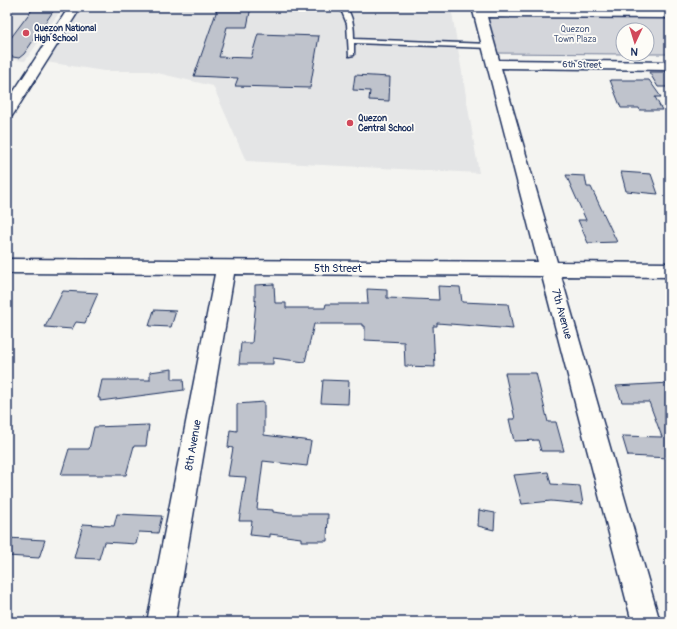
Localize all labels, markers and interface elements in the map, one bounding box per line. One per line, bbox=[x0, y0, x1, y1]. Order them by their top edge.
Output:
north arrow bbox=[615, 22, 655, 62]
place label: Quezon National High School bbox=[34, 23, 96, 44]
park label: Quezon Town Plaza bbox=[554, 24, 596, 45]
marker: Quezon National High School bbox=[21, 28, 31, 38]
text: N bbox=[630, 45, 639, 58]
street label: 6th Street bbox=[562, 59, 602, 71]
place label: Quezon Central School bbox=[358, 113, 414, 134]
marker: Quezon Central School bbox=[345, 118, 355, 128]
street label: 5th Street bbox=[314, 262, 362, 275]
street label: 7th Avenue bbox=[549, 287, 575, 341]
street label: 8th Avenue bbox=[182, 418, 204, 471]

